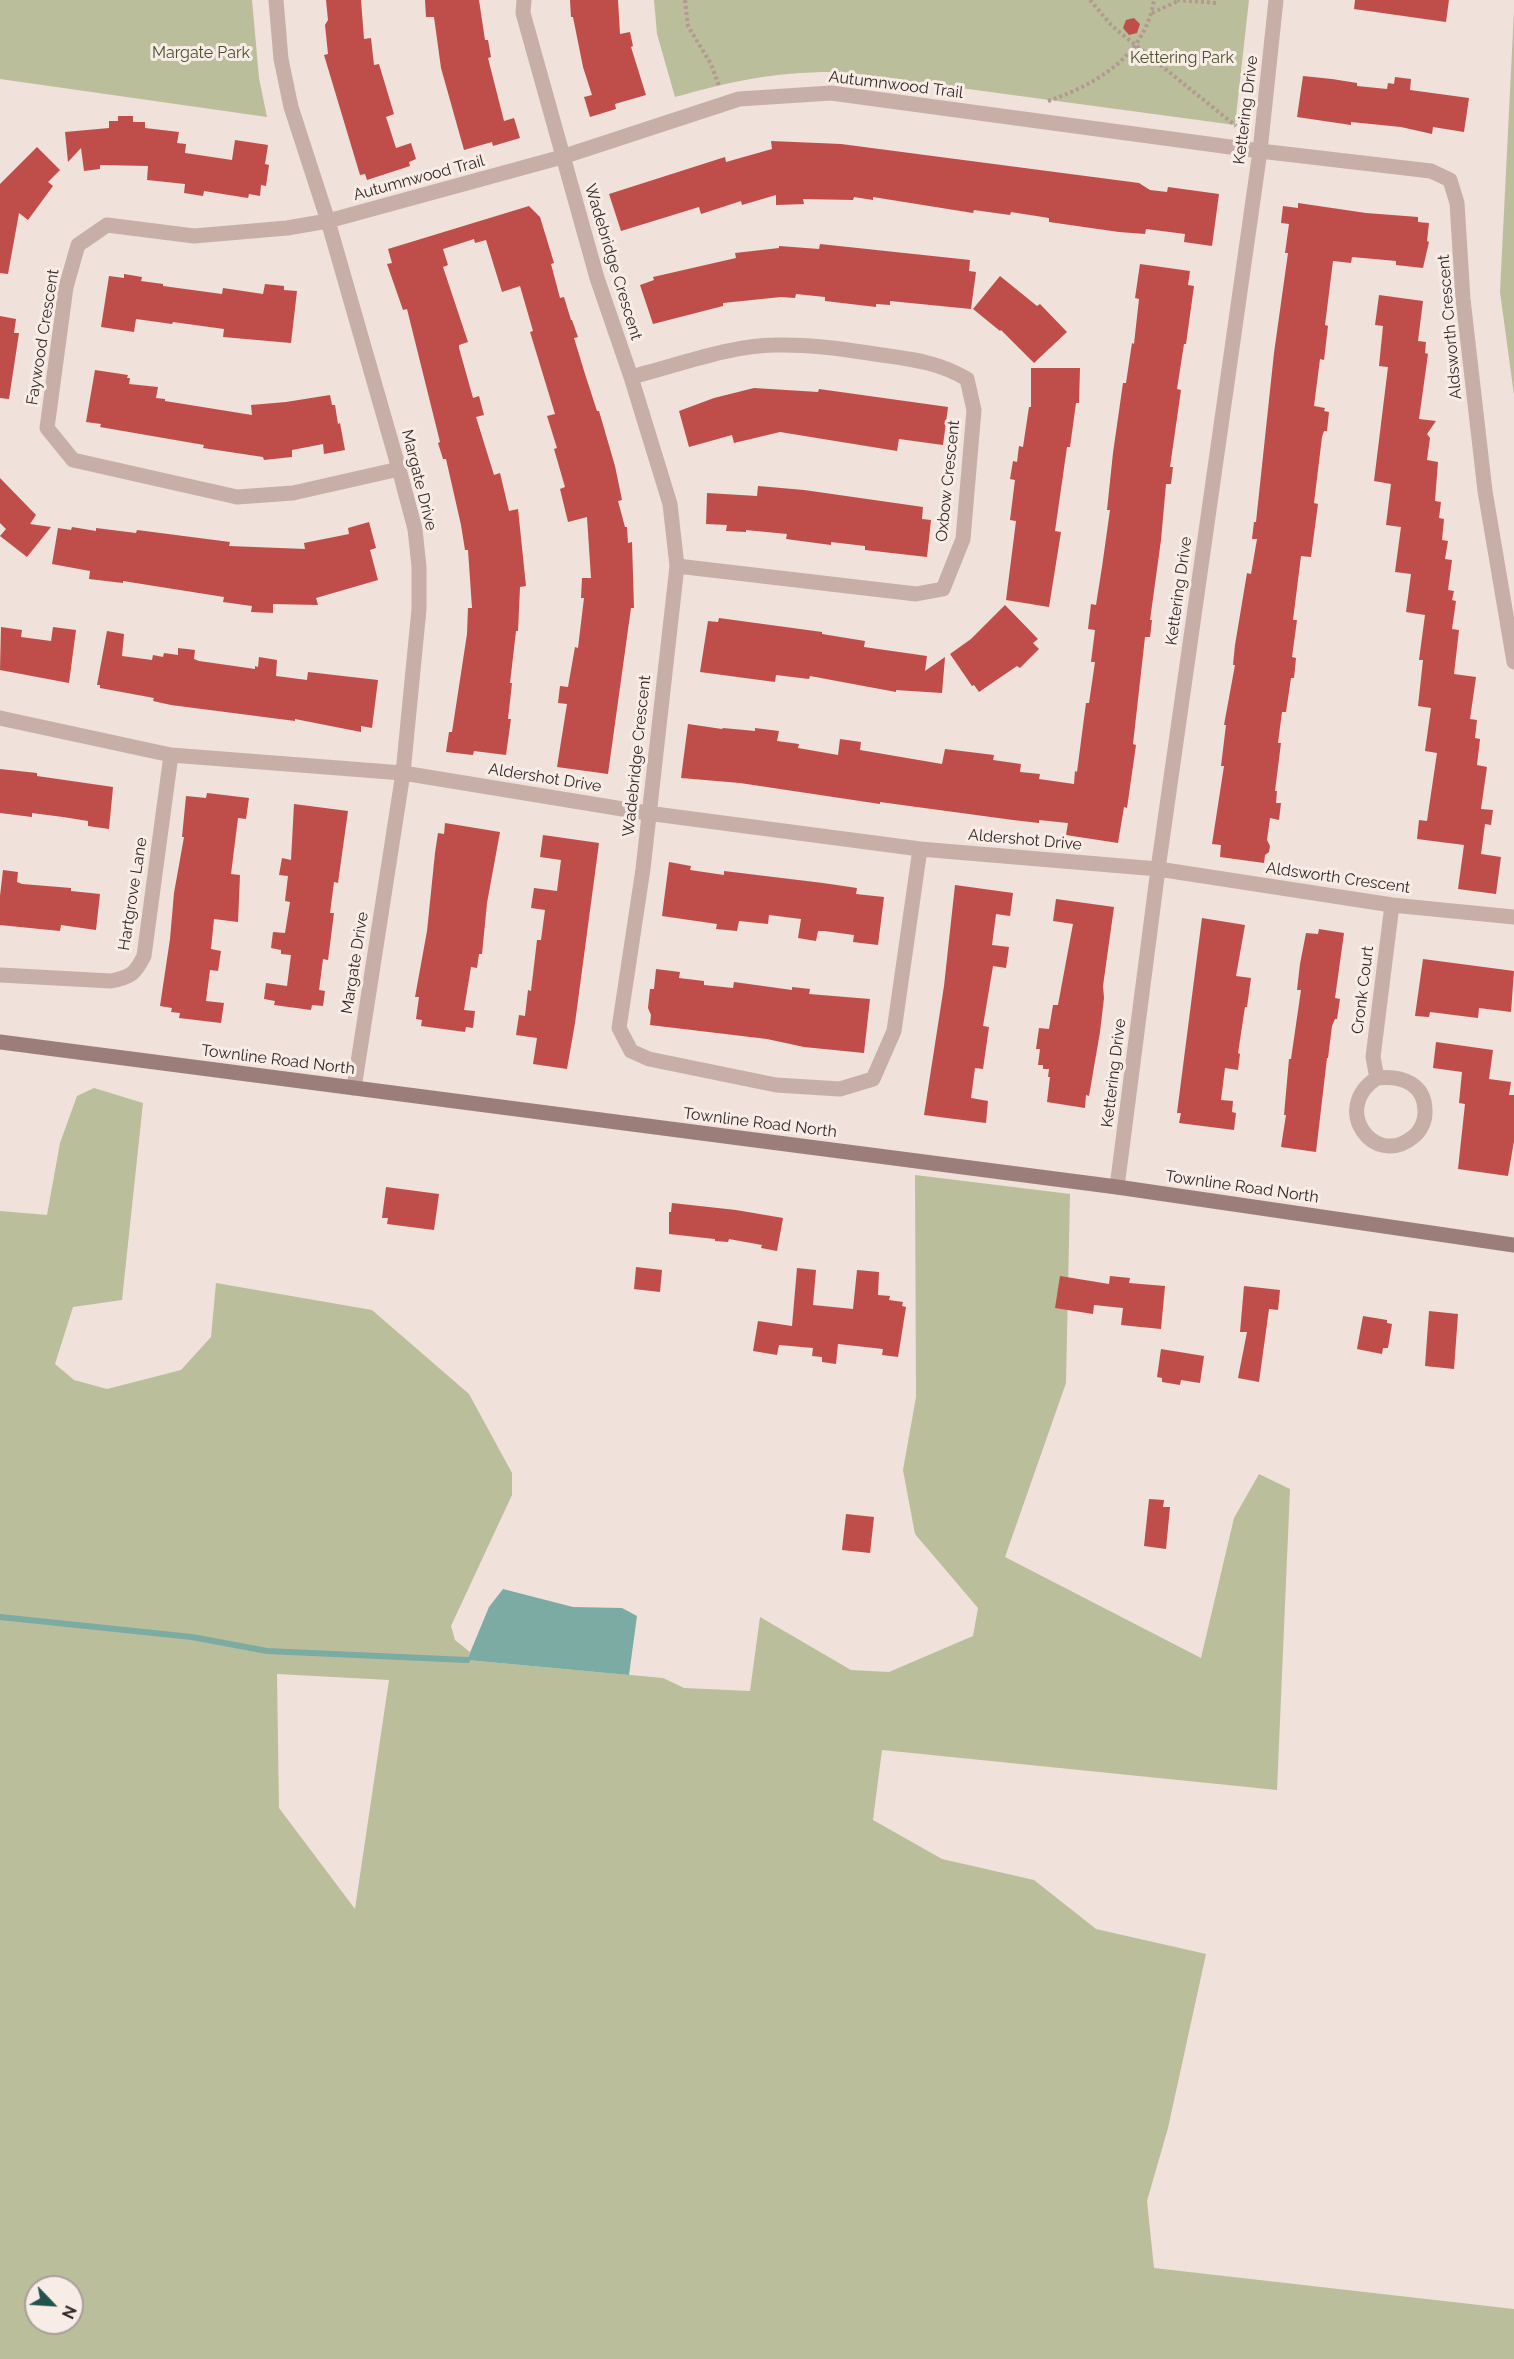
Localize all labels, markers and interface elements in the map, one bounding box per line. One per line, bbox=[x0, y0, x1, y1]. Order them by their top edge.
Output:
park label: Margate Park bbox=[152, 43, 250, 63]
park label: Kettering Park bbox=[1130, 48, 1234, 68]
street label: Kettering Drive bbox=[1230, 54, 1262, 166]
street label: Autumnwood Trail bbox=[828, 67, 964, 103]
street label: Autumnwood Trail bbox=[351, 151, 487, 205]
street label: Wadebridge Crescent bbox=[580, 182, 646, 342]
street label: Aldsworth Crescent bbox=[1434, 254, 1466, 400]
street label: Faywood Crescent bbox=[23, 268, 63, 406]
street label: Oxbow Crescent bbox=[932, 419, 964, 543]
street label: Margate Drive bbox=[397, 427, 441, 533]
street label: Kettering Drive bbox=[1162, 535, 1196, 647]
street label: Wadebridge Crescent bbox=[619, 674, 655, 838]
street label: Aldershot Drive bbox=[487, 760, 603, 796]
street label: Aldershot Drive bbox=[967, 825, 1083, 855]
street label: Hartgrove Lane bbox=[115, 836, 151, 952]
street label: Aldsworth Crescent bbox=[1265, 858, 1411, 898]
street label: Margate Drive bbox=[337, 910, 373, 1016]
street label: Cronk Court bbox=[1348, 945, 1378, 1035]
street label: Kettering Drive bbox=[1098, 1017, 1130, 1129]
street label: Townline Road North bbox=[200, 1041, 356, 1079]
street label: Townline Road North bbox=[682, 1104, 838, 1142]
street label: Townline Road North bbox=[1164, 1167, 1320, 1207]
north arrow bbox=[24, 2275, 84, 2335]
text: N bbox=[58, 2302, 80, 2322]

